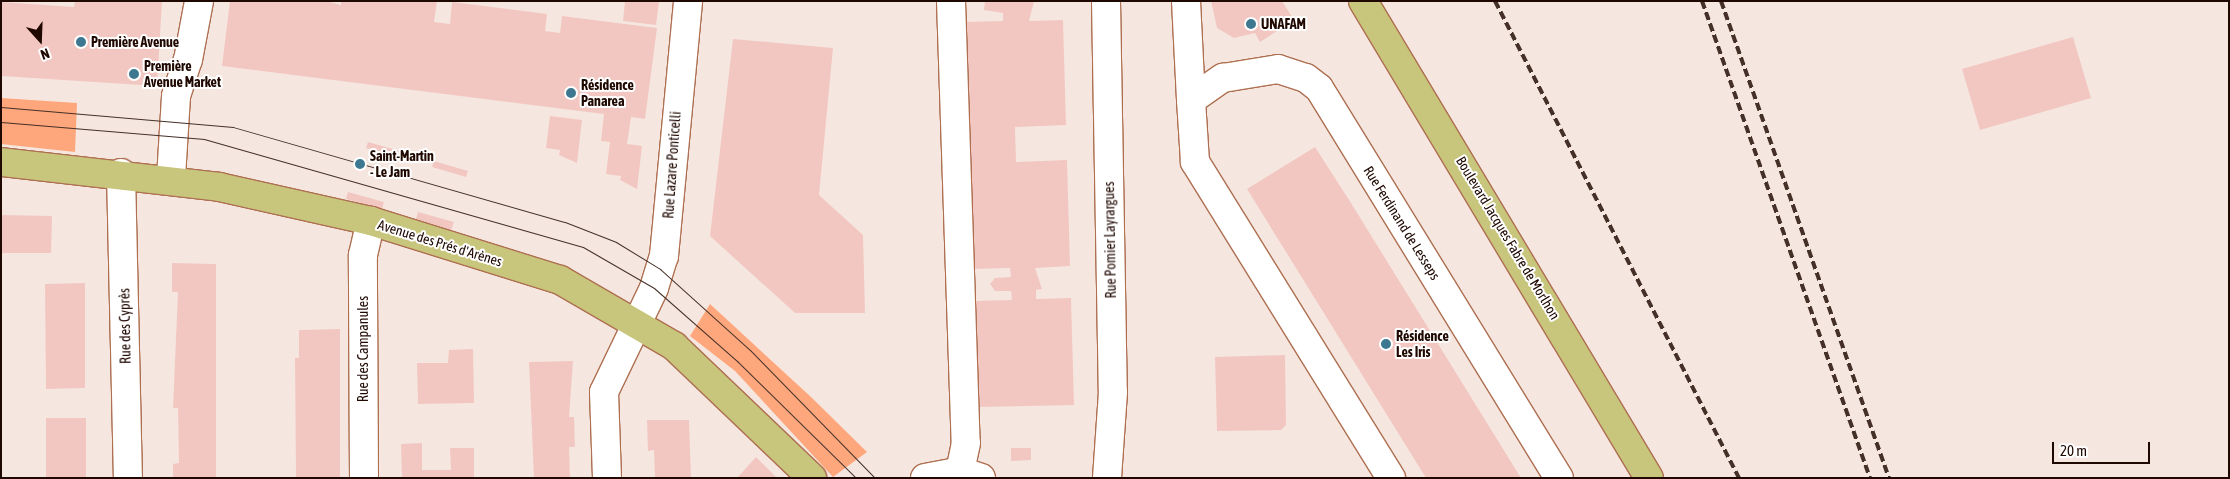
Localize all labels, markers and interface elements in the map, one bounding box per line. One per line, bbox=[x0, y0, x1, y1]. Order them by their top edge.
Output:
north arrow bbox=[15, 15, 65, 65]
place label: UNAFAM bbox=[1261, 16, 1306, 32]
marker: UNAFAM bbox=[1245, 18, 1257, 30]
place label: Première Avenue bbox=[91, 34, 179, 50]
marker: Première Avenue bbox=[75, 36, 87, 48]
text: N bbox=[39, 45, 52, 63]
place label: Première Avenue Market bbox=[144, 58, 221, 90]
marker: Première Avenue Market bbox=[128, 68, 140, 80]
place label: Résidence Panarea bbox=[581, 77, 634, 110]
marker: Résidence Panarea bbox=[565, 87, 577, 99]
street label: Rue Lazare Ponticelli bbox=[660, 111, 684, 219]
place label: Saint-Martin - Le Jam bbox=[370, 148, 434, 180]
street label: Boulevard Jacques Fabre de Morlhon bbox=[1453, 153, 1563, 323]
marker: Saint-Martin - Le Jam bbox=[354, 158, 366, 170]
street label: Rue Ferdinand de Lesseps bbox=[1360, 163, 1444, 283]
street label: Rue Pomier Layrargues bbox=[1101, 181, 1119, 299]
street label: Avenue des Prés d'Arènes bbox=[376, 216, 504, 270]
street label: Rue des Cyprès bbox=[116, 288, 134, 364]
street label: Rue des Campanules bbox=[355, 296, 371, 402]
place label: Résidence Les Iris bbox=[1396, 328, 1449, 361]
marker: Résidence Les Iris bbox=[1380, 338, 1392, 350]
scale bar bbox=[2055, 432, 2152, 464]
text: 20 m bbox=[2060, 442, 2087, 459]

